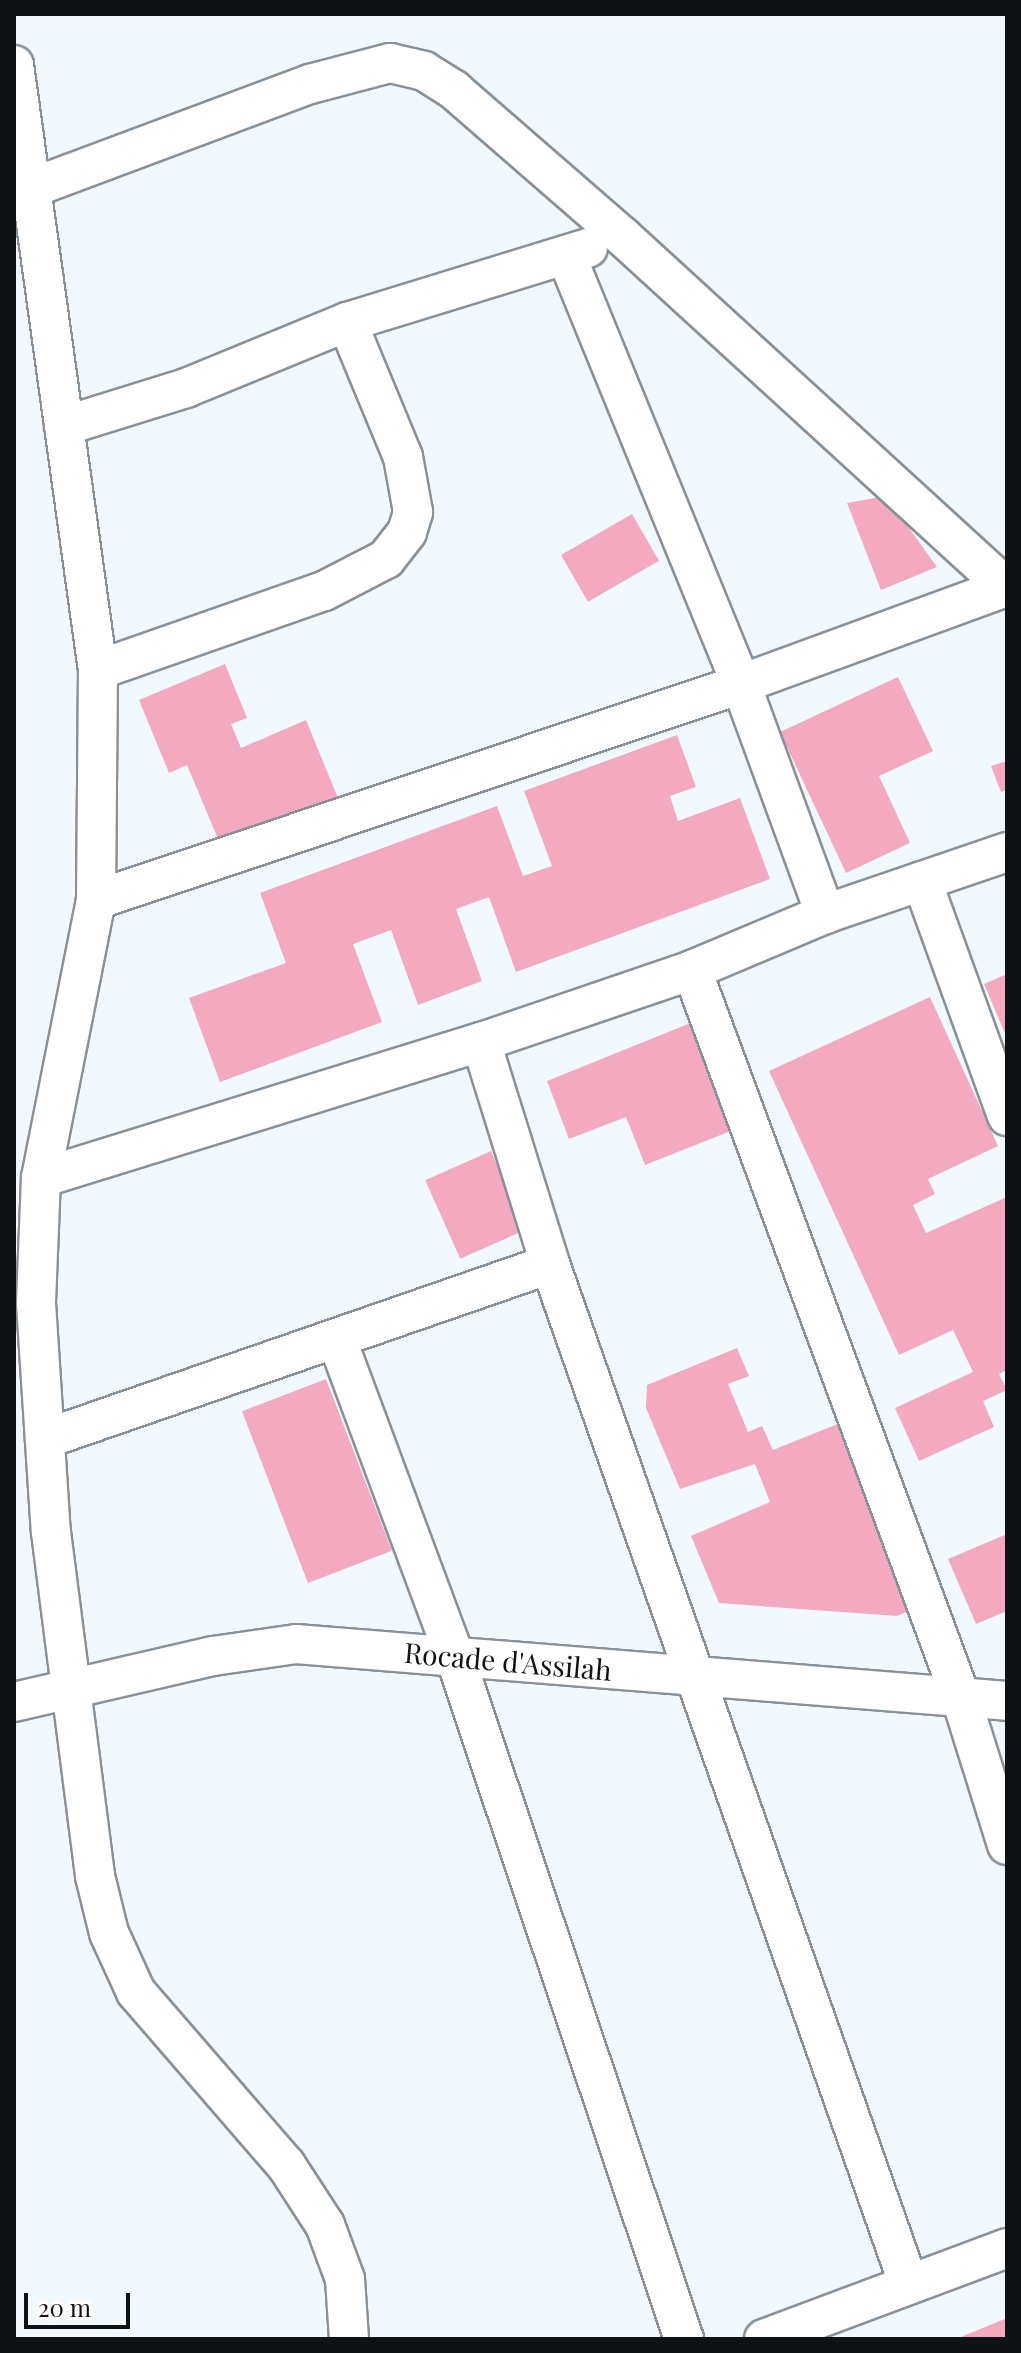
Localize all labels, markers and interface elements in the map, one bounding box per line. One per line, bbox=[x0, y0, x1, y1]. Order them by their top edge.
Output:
street label: Rocade d'Assilah bbox=[403, 1635, 613, 1687]
scale bar bbox=[28, 2277, 134, 2327]
text: 20 m bbox=[38, 2291, 91, 2323]

